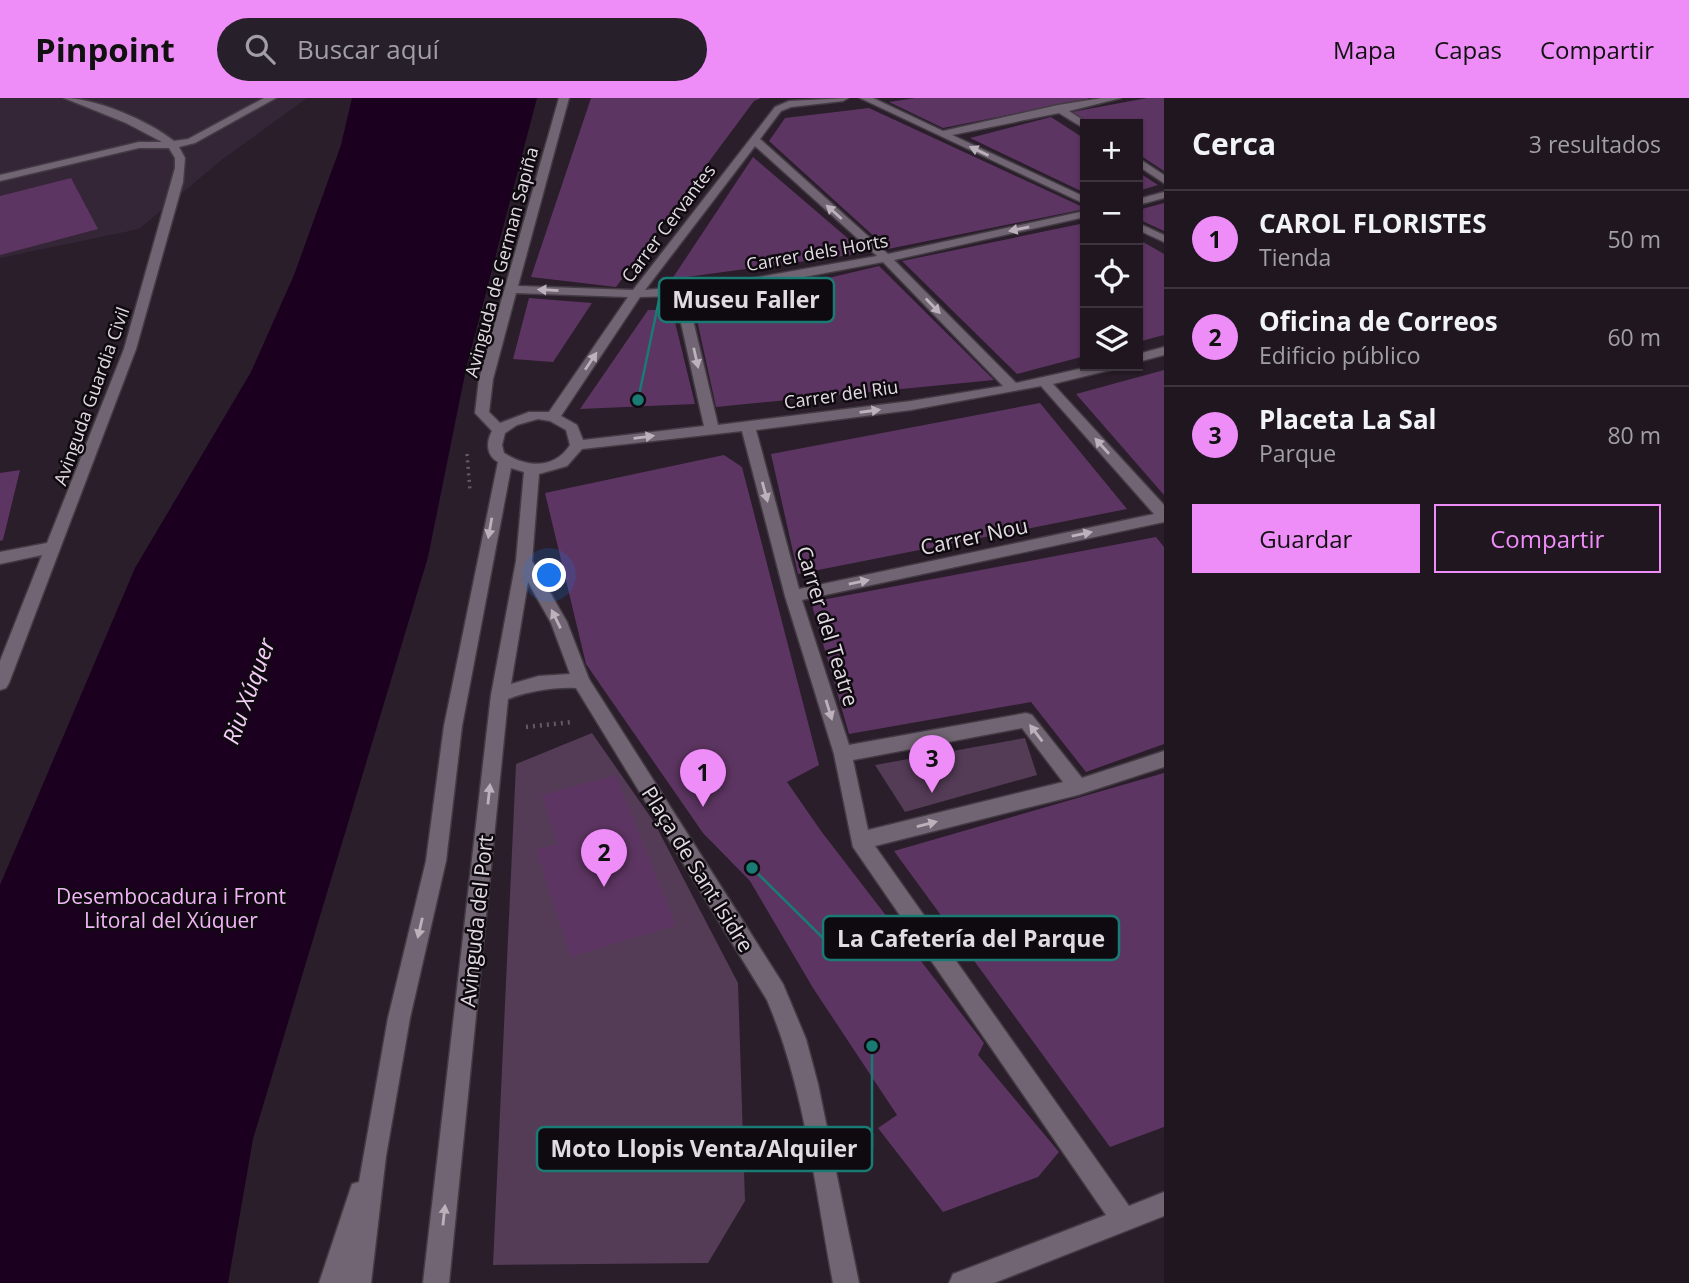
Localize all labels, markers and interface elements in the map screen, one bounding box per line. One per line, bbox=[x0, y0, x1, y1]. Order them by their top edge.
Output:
search box bbox=[217, 18, 707, 81]
text: Pinpoint bbox=[35, 27, 175, 72]
icon: search bbox=[241, 30, 279, 68]
text: Buscar aquí bbox=[297, 31, 439, 67]
text: Mapa bbox=[1333, 33, 1396, 66]
text: Capas bbox=[1434, 33, 1502, 66]
text: Compartir bbox=[1540, 33, 1654, 66]
map controls bbox=[1080, 119, 1143, 371]
button: + bbox=[1080, 119, 1143, 182]
text: Cerca bbox=[1192, 123, 1276, 164]
text: 3 resultados bbox=[1529, 128, 1661, 160]
street label: Avinguda de German Sapiña bbox=[459, 144, 543, 380]
one-way arrow bbox=[969, 145, 989, 157]
street label: Carrer Cervantes bbox=[616, 159, 720, 287]
button: − bbox=[1080, 182, 1143, 245]
one-way arrow bbox=[825, 204, 843, 220]
text: CAROL FLORISTES bbox=[1259, 205, 1487, 241]
one-way arrow bbox=[1007, 223, 1029, 234]
text: 1 bbox=[1208, 223, 1222, 255]
text: 50 m bbox=[1607, 223, 1661, 255]
street label: Carrer dels Horts bbox=[744, 228, 890, 276]
text: Tienda bbox=[1259, 241, 1331, 273]
button: locate bbox=[1080, 245, 1143, 308]
callout: Museu Faller bbox=[659, 278, 834, 322]
text: Museu Faller bbox=[672, 283, 820, 315]
one-way arrow bbox=[537, 284, 559, 295]
one-way arrow bbox=[924, 297, 940, 314]
street label: Avinguda Guardia Civil bbox=[48, 303, 134, 489]
text: Oficina de Correos bbox=[1259, 303, 1498, 339]
button: layers bbox=[1080, 308, 1143, 371]
text: 2 bbox=[1208, 321, 1222, 353]
text: 60 m bbox=[1607, 321, 1661, 353]
text: Edificio público bbox=[1259, 339, 1421, 371]
one-way arrow bbox=[690, 347, 701, 369]
one-way arrow bbox=[584, 351, 597, 370]
street label: Carrer del Riu bbox=[782, 374, 900, 414]
text: Placeta La Sal bbox=[1259, 401, 1437, 437]
one-way arrow bbox=[860, 405, 882, 416]
text: 3 bbox=[1208, 419, 1222, 451]
text: 80 m bbox=[1607, 419, 1661, 451]
one-way arrow bbox=[634, 432, 656, 443]
one-way arrow bbox=[1094, 437, 1110, 455]
text: Parque bbox=[1259, 437, 1336, 469]
one-way arrow bbox=[761, 482, 771, 503]
button: Guardar bbox=[1192, 504, 1420, 573]
button: Compartir bbox=[1434, 504, 1661, 573]
street label: Carrer Nou bbox=[918, 511, 1030, 561]
one-way arrow bbox=[485, 517, 496, 539]
one-way arrow bbox=[1071, 529, 1093, 540]
street label: Carrer del Teatre bbox=[790, 542, 866, 710]
your location bbox=[532, 558, 566, 592]
one-way arrow bbox=[849, 576, 871, 587]
one-way arrow bbox=[551, 609, 562, 629]
water label: Riu Xúquer bbox=[214, 633, 282, 748]
one-way arrow bbox=[824, 700, 834, 721]
one-way arrow bbox=[1030, 724, 1044, 742]
pin: 3 bbox=[909, 735, 955, 793]
pin: 1 bbox=[680, 749, 726, 807]
street label: Plaça de Sant Isidre bbox=[636, 781, 760, 957]
one-way arrow bbox=[484, 783, 495, 805]
one-way arrow bbox=[916, 818, 938, 829]
pin: 2 bbox=[581, 829, 627, 887]
street label: Avinguda del Port bbox=[453, 834, 499, 1008]
park label: Desembocadura i Front Litoral del Xúquer bbox=[56, 882, 286, 934]
callout: La Cafetería del Parque bbox=[823, 916, 1119, 960]
one-way arrow bbox=[414, 917, 425, 939]
text: La Cafetería del Parque bbox=[837, 922, 1105, 954]
callout: Moto Llopis Venta/Alquiler bbox=[537, 1127, 872, 1171]
text: Moto Llopis Venta/Alquiler bbox=[550, 1132, 858, 1164]
one-way arrow bbox=[438, 1204, 449, 1226]

